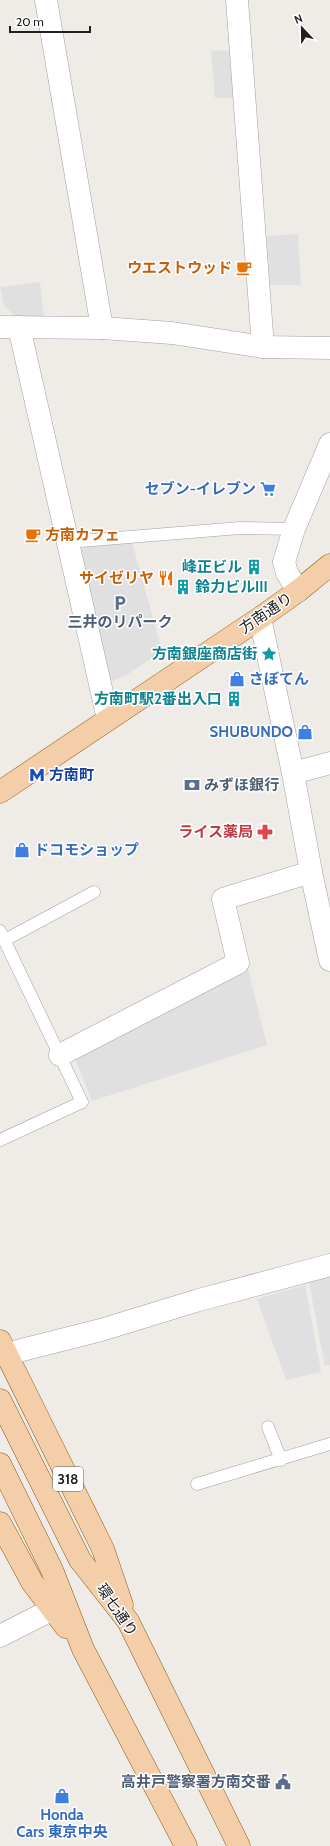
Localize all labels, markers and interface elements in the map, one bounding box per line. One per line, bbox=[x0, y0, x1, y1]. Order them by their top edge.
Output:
scale bar bbox=[10, 8, 90, 34]
north arrow bbox=[282, 8, 322, 48]
text: N bbox=[292, 11, 304, 27]
text: 20 m bbox=[16, 14, 44, 29]
place label: ウエストウッド bbox=[127, 259, 232, 277]
cafe icon: ウエストウッド bbox=[235, 259, 253, 277]
place label: セブン-イレブン bbox=[145, 480, 256, 498]
supermarket icon: セブン-イレブン bbox=[259, 480, 277, 498]
cafe icon: 方南カフェ bbox=[24, 526, 42, 544]
place label: 方南カフェ bbox=[45, 526, 120, 544]
place label: 峰正ビル bbox=[182, 558, 242, 576]
building icon: 峰正ビル bbox=[245, 558, 263, 576]
place label: サイゼリヤ bbox=[79, 569, 154, 587]
restaurant icon: サイゼリヤ bbox=[157, 569, 175, 587]
building icon: 鈴力ビルIII bbox=[174, 578, 192, 596]
place label: 鈴力ビルIII bbox=[195, 578, 268, 596]
street label: 方南通り bbox=[236, 589, 296, 637]
parking icon: 三井のリパーク bbox=[111, 594, 129, 612]
place label: 三井のリパーク bbox=[67, 613, 173, 631]
place label: 方南銀座商店街 bbox=[152, 645, 257, 663]
place icon: 方南銀座商店街 bbox=[260, 645, 278, 663]
shop icon: さぼてん bbox=[228, 670, 246, 688]
place label: さぼてん bbox=[249, 670, 309, 688]
place label: 方南町駅2番出入口 bbox=[94, 690, 222, 708]
building icon: 方南町駅2番出入口 bbox=[225, 690, 243, 708]
place label: SHUBUNDO bbox=[210, 723, 293, 741]
shop icon: SHUBUNDO bbox=[296, 723, 314, 741]
metro station icon: 方南町 bbox=[28, 766, 46, 784]
place label: 方南町 bbox=[49, 766, 94, 784]
bank icon: みずほ銀行 bbox=[183, 776, 201, 794]
place label: みずほ銀行 bbox=[204, 776, 279, 794]
place label: ライス薬局 bbox=[178, 823, 253, 841]
pharmacy icon: ライス薬局 bbox=[256, 823, 274, 841]
shop icon: ドコモショップ bbox=[13, 841, 31, 859]
place label: ドコモショップ bbox=[34, 841, 139, 859]
road number: 318 bbox=[53, 1467, 83, 1491]
street label: 環七通り bbox=[93, 1580, 141, 1640]
place label: 高井戸警察署方南交番 bbox=[121, 1773, 271, 1791]
public building icon: 高井戸警察署方南交番 bbox=[274, 1773, 292, 1791]
shop icon: Honda Cars 東京中央 bbox=[53, 1787, 71, 1805]
place label: Honda Cars 東京中央 bbox=[16, 1806, 108, 1841]

